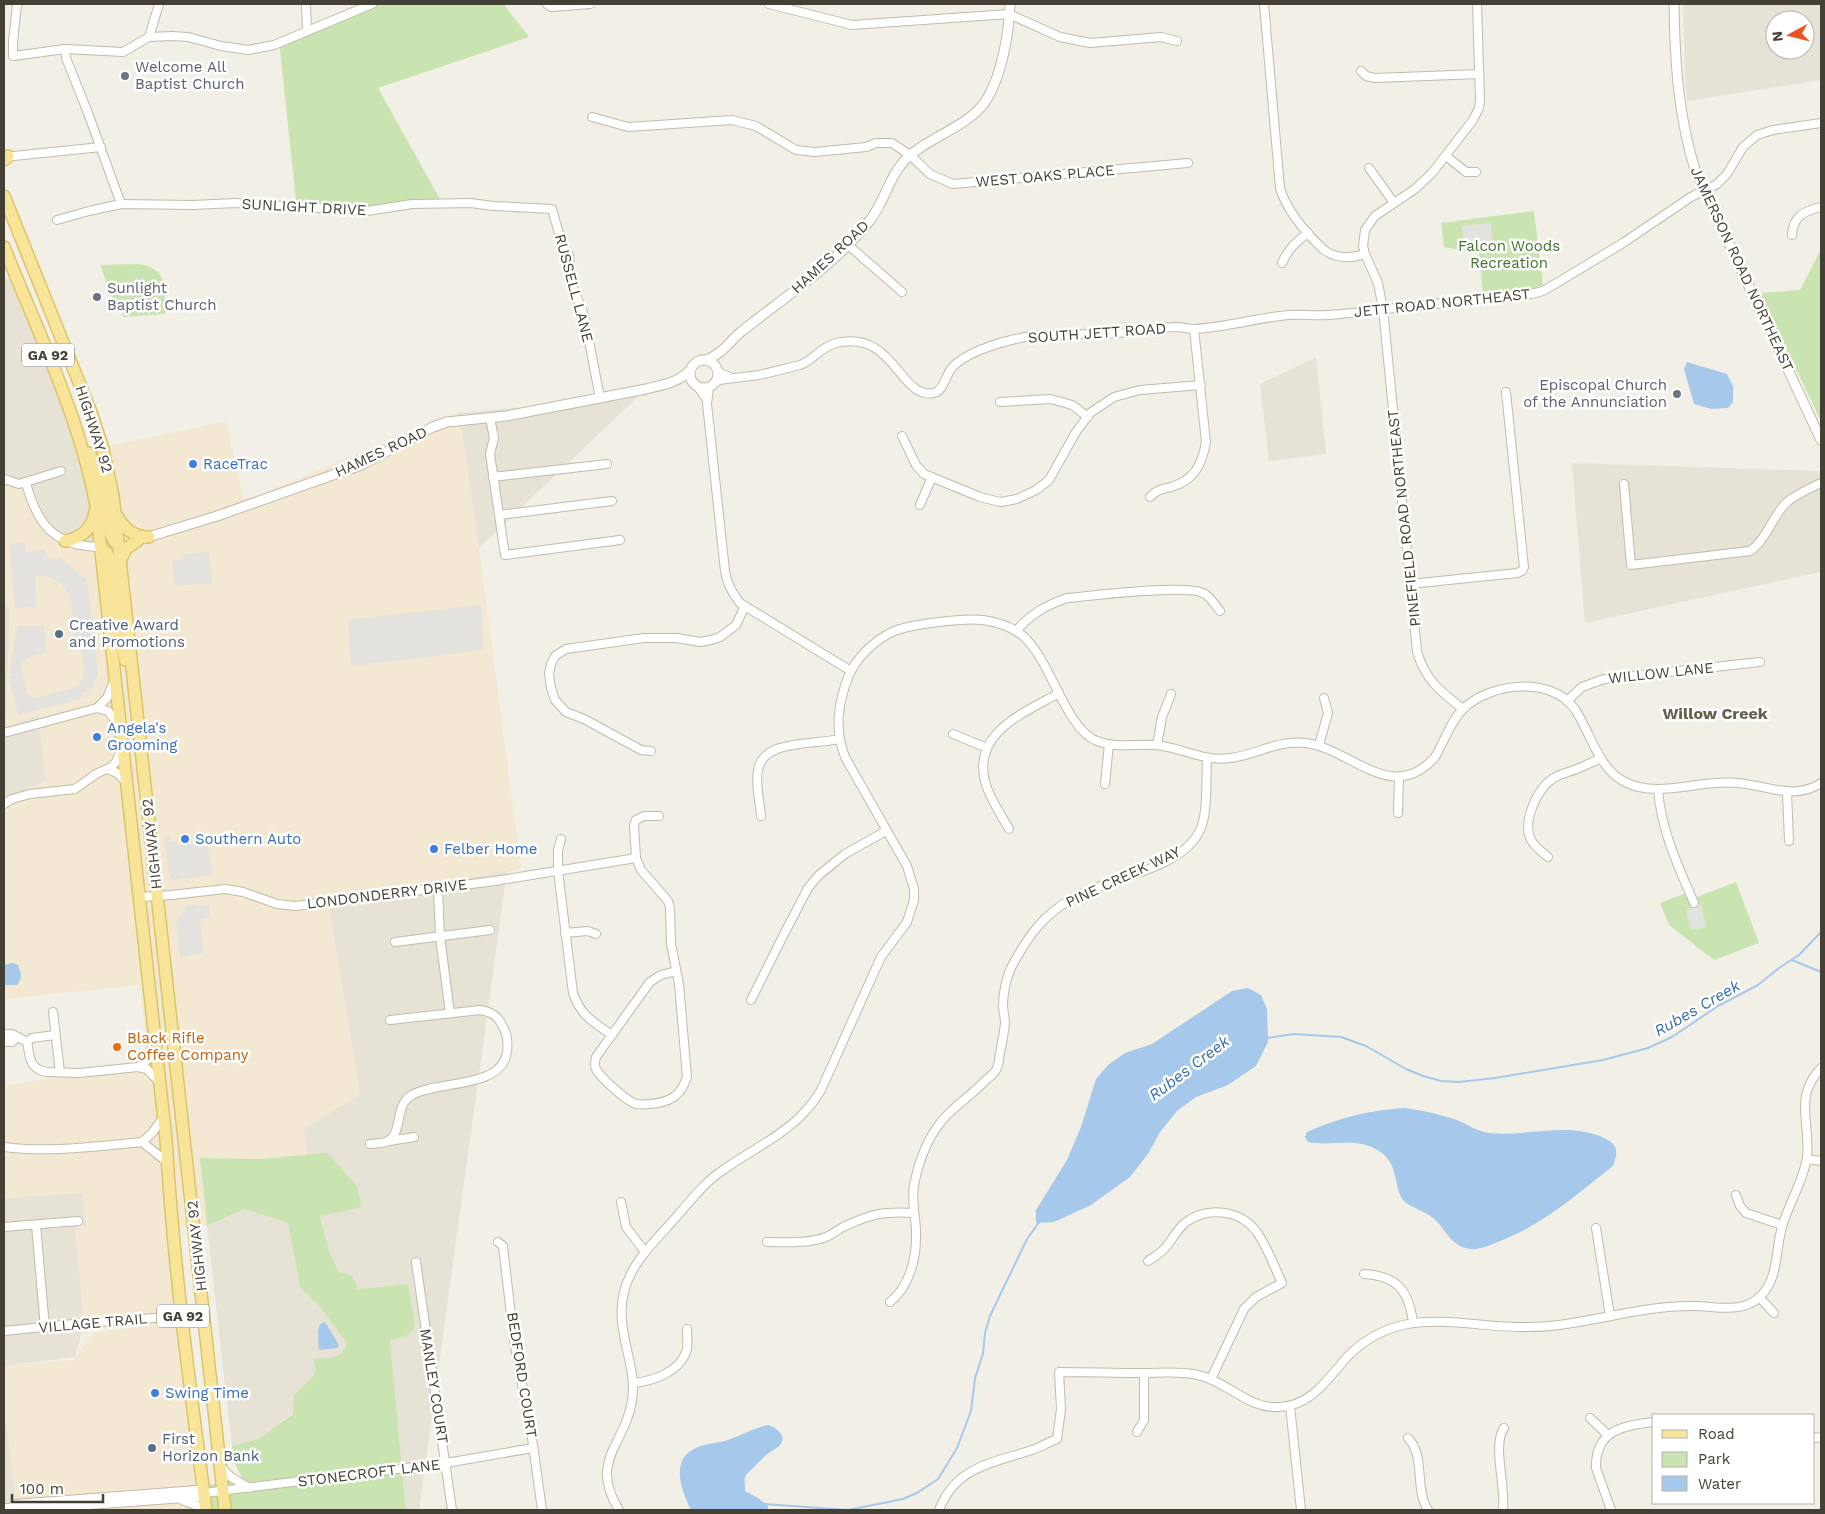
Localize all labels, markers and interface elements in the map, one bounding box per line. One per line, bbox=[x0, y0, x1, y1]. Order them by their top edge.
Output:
north arrow bbox=[1765, 10, 1815, 60]
text: N bbox=[1769, 30, 1786, 43]
place label: Welcome All Baptist Church bbox=[135, 58, 245, 93]
marker: Welcome All Baptist Church bbox=[119, 70, 131, 82]
street label: WEST OAKS PLACE bbox=[975, 161, 1115, 191]
street label: JAMERSON ROAD NORTHEAST bbox=[1687, 164, 1797, 374]
street label: SUNLIGHT DRIVE bbox=[241, 195, 367, 219]
street label: HAMES ROAD bbox=[787, 216, 873, 298]
street label: RUSSELL LANE bbox=[551, 232, 597, 344]
park label: Falcon Woods Recreation bbox=[1458, 237, 1560, 272]
place label: Sunlight Baptist Church bbox=[107, 279, 217, 314]
street label: JETT ROAD NORTHEAST bbox=[1353, 285, 1531, 321]
marker: Sunlight Baptist Church bbox=[91, 291, 103, 303]
street label: SOUTH JETT ROAD bbox=[1027, 319, 1167, 347]
road number: GA 92 bbox=[22, 344, 74, 366]
place label: Episcopal Church of the Annunciation bbox=[1523, 376, 1667, 411]
street label: HIGHWAY 92 bbox=[71, 383, 117, 475]
marker: Episcopal Church of the Annunciation bbox=[1671, 388, 1683, 400]
street label: PINEFIELD ROAD NORTHEAST bbox=[1384, 408, 1424, 628]
street label: HAMES ROAD bbox=[332, 423, 430, 481]
place label: RaceTrac bbox=[203, 455, 268, 473]
marker: RaceTrac bbox=[187, 458, 199, 470]
place label: Creative Award and Promotions bbox=[69, 616, 185, 651]
marker: Creative Award and Promotions bbox=[53, 628, 65, 640]
street label: WILLOW LANE bbox=[1607, 659, 1715, 687]
district label: Willow Creek bbox=[1662, 704, 1768, 723]
place label: Angela's Grooming bbox=[107, 719, 177, 754]
marker: Angela's Grooming bbox=[91, 731, 103, 743]
street label: HIGHWAY 92 bbox=[138, 798, 166, 890]
place label: Southern Auto bbox=[195, 830, 301, 848]
marker: Southern Auto bbox=[179, 833, 191, 845]
place label: Felber Home bbox=[444, 840, 537, 858]
street label: PINE CREEK WAY bbox=[1063, 842, 1184, 911]
marker: Felber Home bbox=[428, 843, 440, 855]
street label: LONDONDERRY DRIVE bbox=[306, 875, 468, 913]
water label: Rubes Creek bbox=[1651, 975, 1744, 1040]
place label: Black Rifle Coffee Company bbox=[127, 1029, 249, 1064]
water label: Rubes Creek bbox=[1145, 1031, 1234, 1104]
marker: Black Rifle Coffee Company bbox=[111, 1041, 123, 1053]
street label: HIGHWAY 92 bbox=[183, 1200, 211, 1292]
road number: GA 92 bbox=[157, 1304, 209, 1328]
street label: VILLAGE TRAIL bbox=[38, 1309, 148, 1337]
street label: BEDFORD COURT bbox=[503, 1311, 541, 1439]
street label: MANLEY COURT bbox=[416, 1327, 452, 1445]
place label: Swing Time bbox=[165, 1384, 249, 1402]
marker: Swing Time bbox=[149, 1387, 161, 1399]
legend bbox=[1652, 1414, 1815, 1504]
text: Road bbox=[1698, 1425, 1735, 1443]
place label: First Horizon Bank bbox=[162, 1430, 260, 1465]
marker: First Horizon Bank bbox=[146, 1442, 158, 1454]
text: Park bbox=[1698, 1450, 1731, 1468]
street label: STONECROFT LANE bbox=[297, 1455, 441, 1491]
scale bar bbox=[12, 1472, 104, 1504]
text: Water bbox=[1698, 1475, 1741, 1493]
text: 100 m bbox=[20, 1480, 64, 1498]

